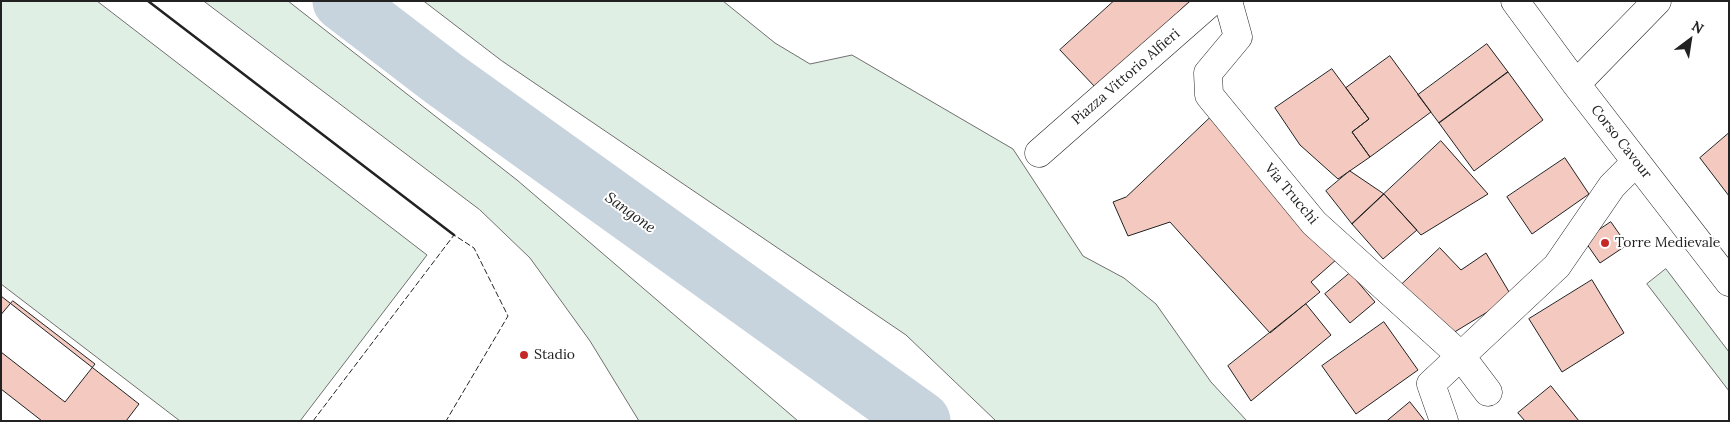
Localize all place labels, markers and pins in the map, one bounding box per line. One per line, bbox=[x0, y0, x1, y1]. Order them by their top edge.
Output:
place label: Torre Medievale bbox=[1615, 235, 1720, 251]
marker: Torre Medievale bbox=[1599, 237, 1611, 249]
place label: Stadio bbox=[534, 347, 575, 363]
marker: Stadio bbox=[518, 349, 530, 361]

